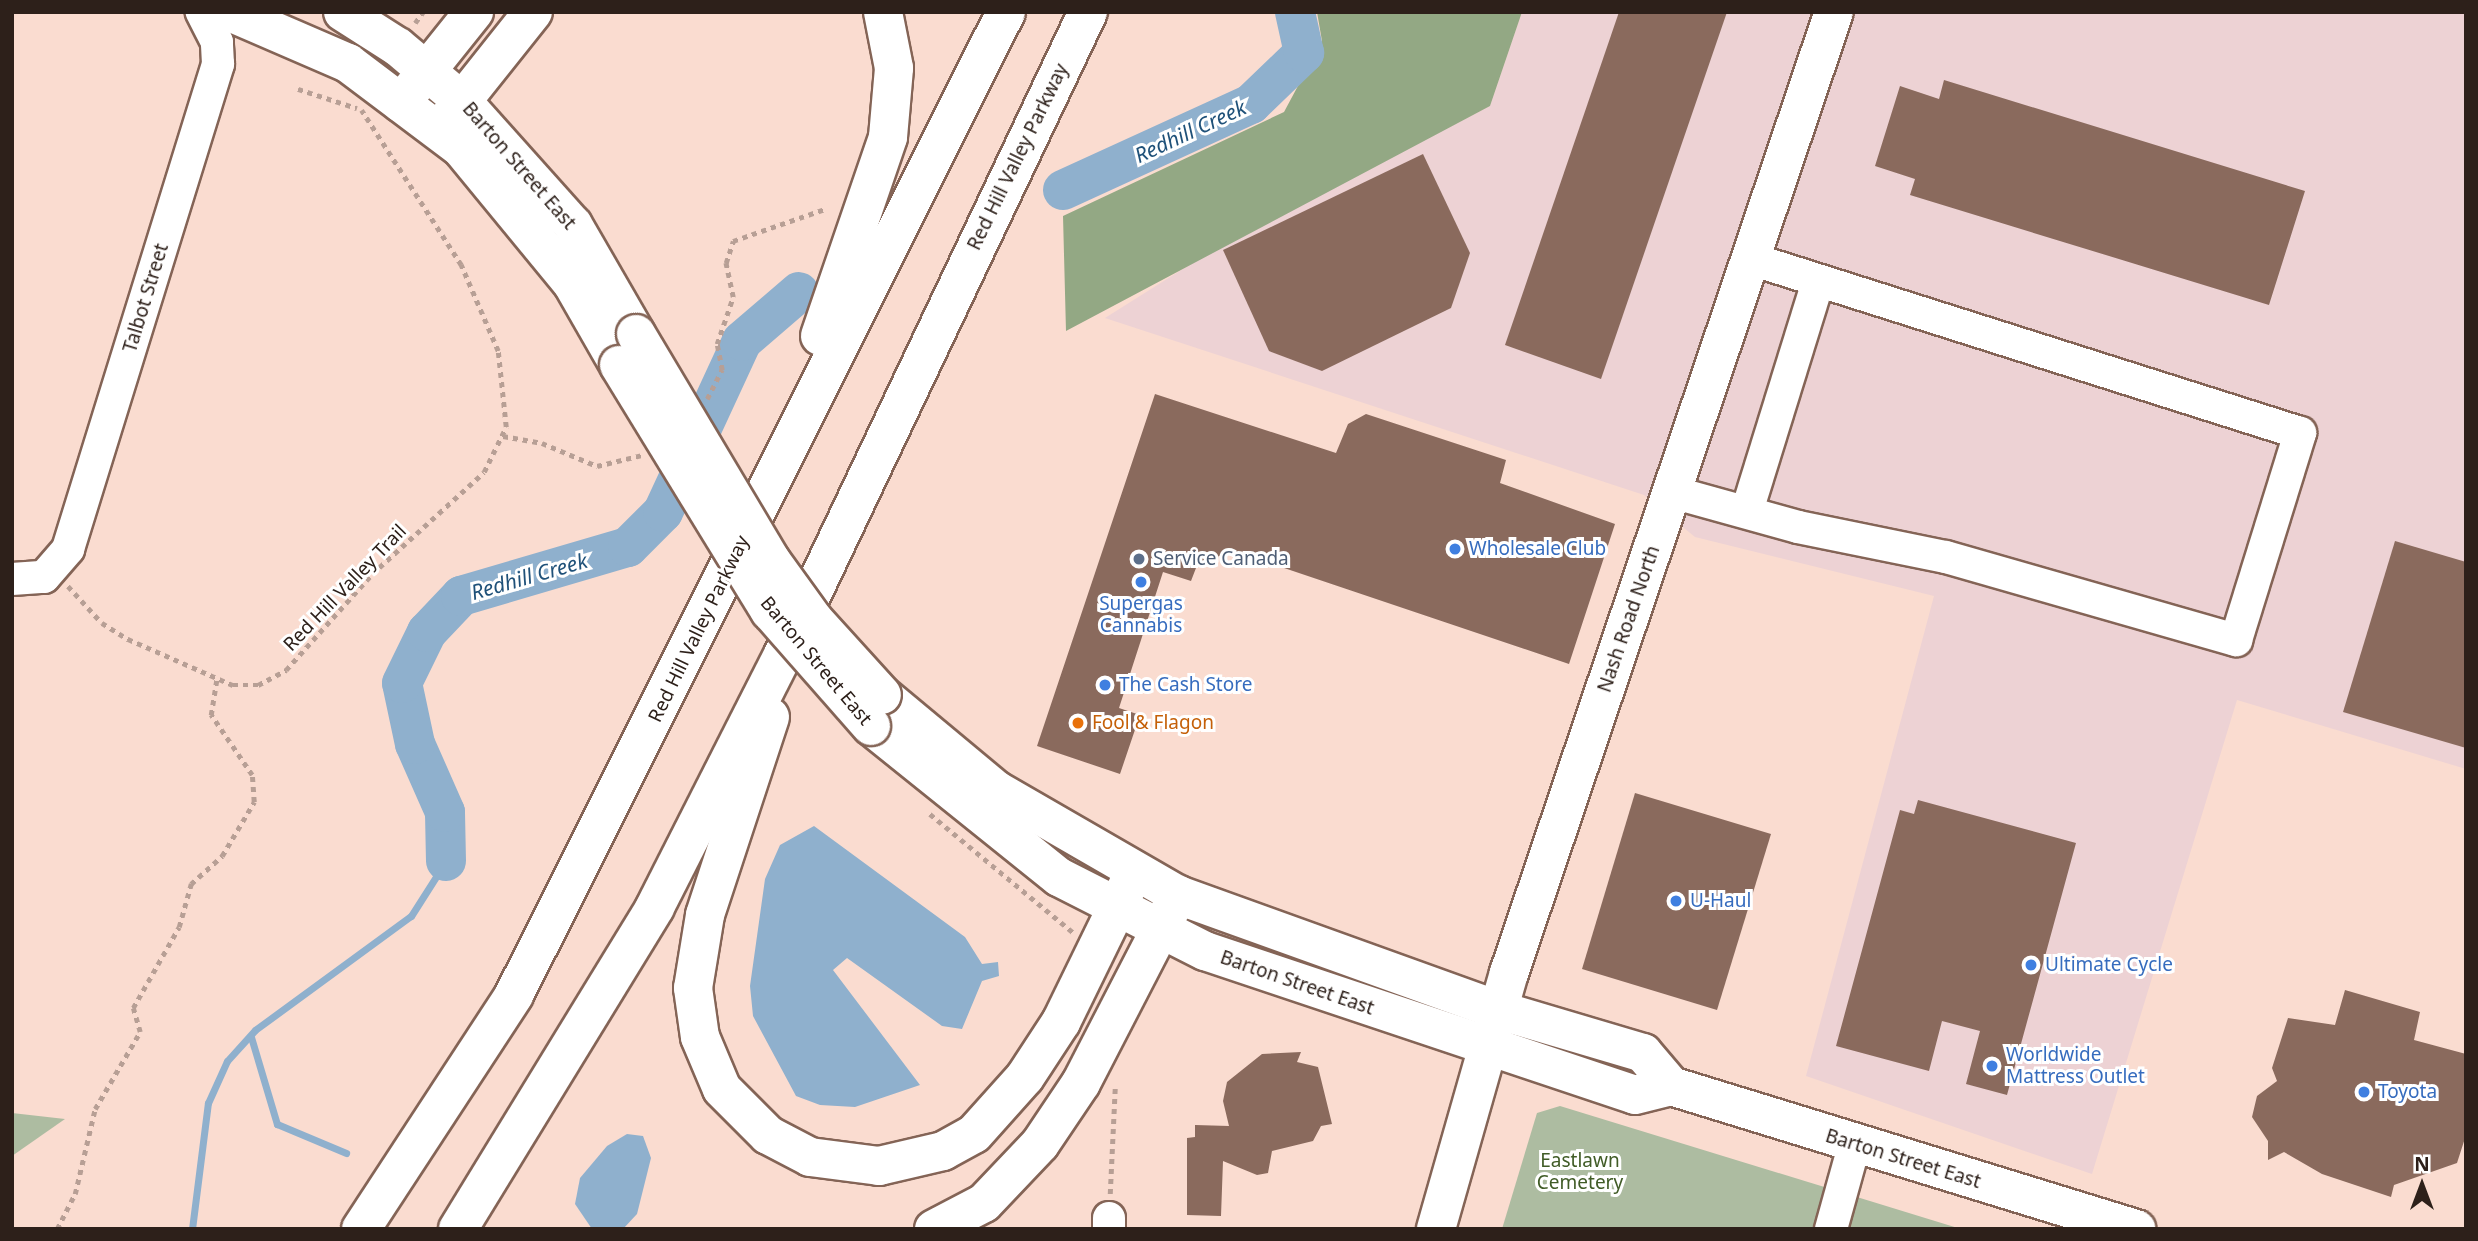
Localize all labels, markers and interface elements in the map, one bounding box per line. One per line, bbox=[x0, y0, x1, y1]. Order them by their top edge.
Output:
street label: Red Hill Valley Parkway bbox=[963, 60, 1073, 254]
water label: Redhill Creek bbox=[1130, 94, 1250, 168]
street label: Barton Street East bbox=[458, 98, 580, 234]
street label: Talbot Street bbox=[119, 241, 173, 355]
street label: Red Hill Valley Trail bbox=[279, 520, 411, 656]
street label: Red Hill Valley Parkway bbox=[644, 532, 754, 726]
place label: Wholesale Club bbox=[1469, 538, 1606, 560]
marker: Wholesale Club bbox=[1447, 541, 1463, 557]
street label: Nash Road North bbox=[1593, 543, 1665, 695]
water label: Redhill Creek bbox=[468, 547, 590, 605]
place label: Service Canada bbox=[1153, 548, 1289, 570]
marker: Service Canada bbox=[1131, 551, 1147, 567]
marker: Supergas Cannabis bbox=[1133, 574, 1149, 590]
street label: Barton Street East bbox=[756, 592, 876, 730]
place label: Supergas Cannabis bbox=[1099, 593, 1183, 637]
place label: The Cash Store bbox=[1119, 674, 1252, 696]
marker: The Cash Store bbox=[1097, 677, 1113, 693]
place label: Fool & Flagon bbox=[1092, 712, 1214, 734]
marker: Fool & Flagon bbox=[1070, 715, 1086, 731]
place label: U-Haul bbox=[1690, 890, 1751, 912]
marker: U-Haul bbox=[1668, 893, 1684, 909]
street label: Barton Street East bbox=[1217, 946, 1377, 1020]
place label: Ultimate Cycle bbox=[2045, 954, 2173, 976]
marker: Ultimate Cycle bbox=[2023, 957, 2039, 973]
place label: Worldwide Mattress Outlet bbox=[2006, 1044, 2145, 1088]
marker: Worldwide Mattress Outlet bbox=[1984, 1058, 2000, 1074]
place label: Toyota bbox=[2378, 1081, 2437, 1103]
marker: Toyota bbox=[2356, 1084, 2372, 1100]
street label: Barton Street East bbox=[1823, 1125, 1983, 1193]
park label: Eastlawn Cemetery bbox=[1537, 1150, 1623, 1194]
north arrow bbox=[2387, 1150, 2457, 1220]
text: N bbox=[2414, 1151, 2430, 1177]

